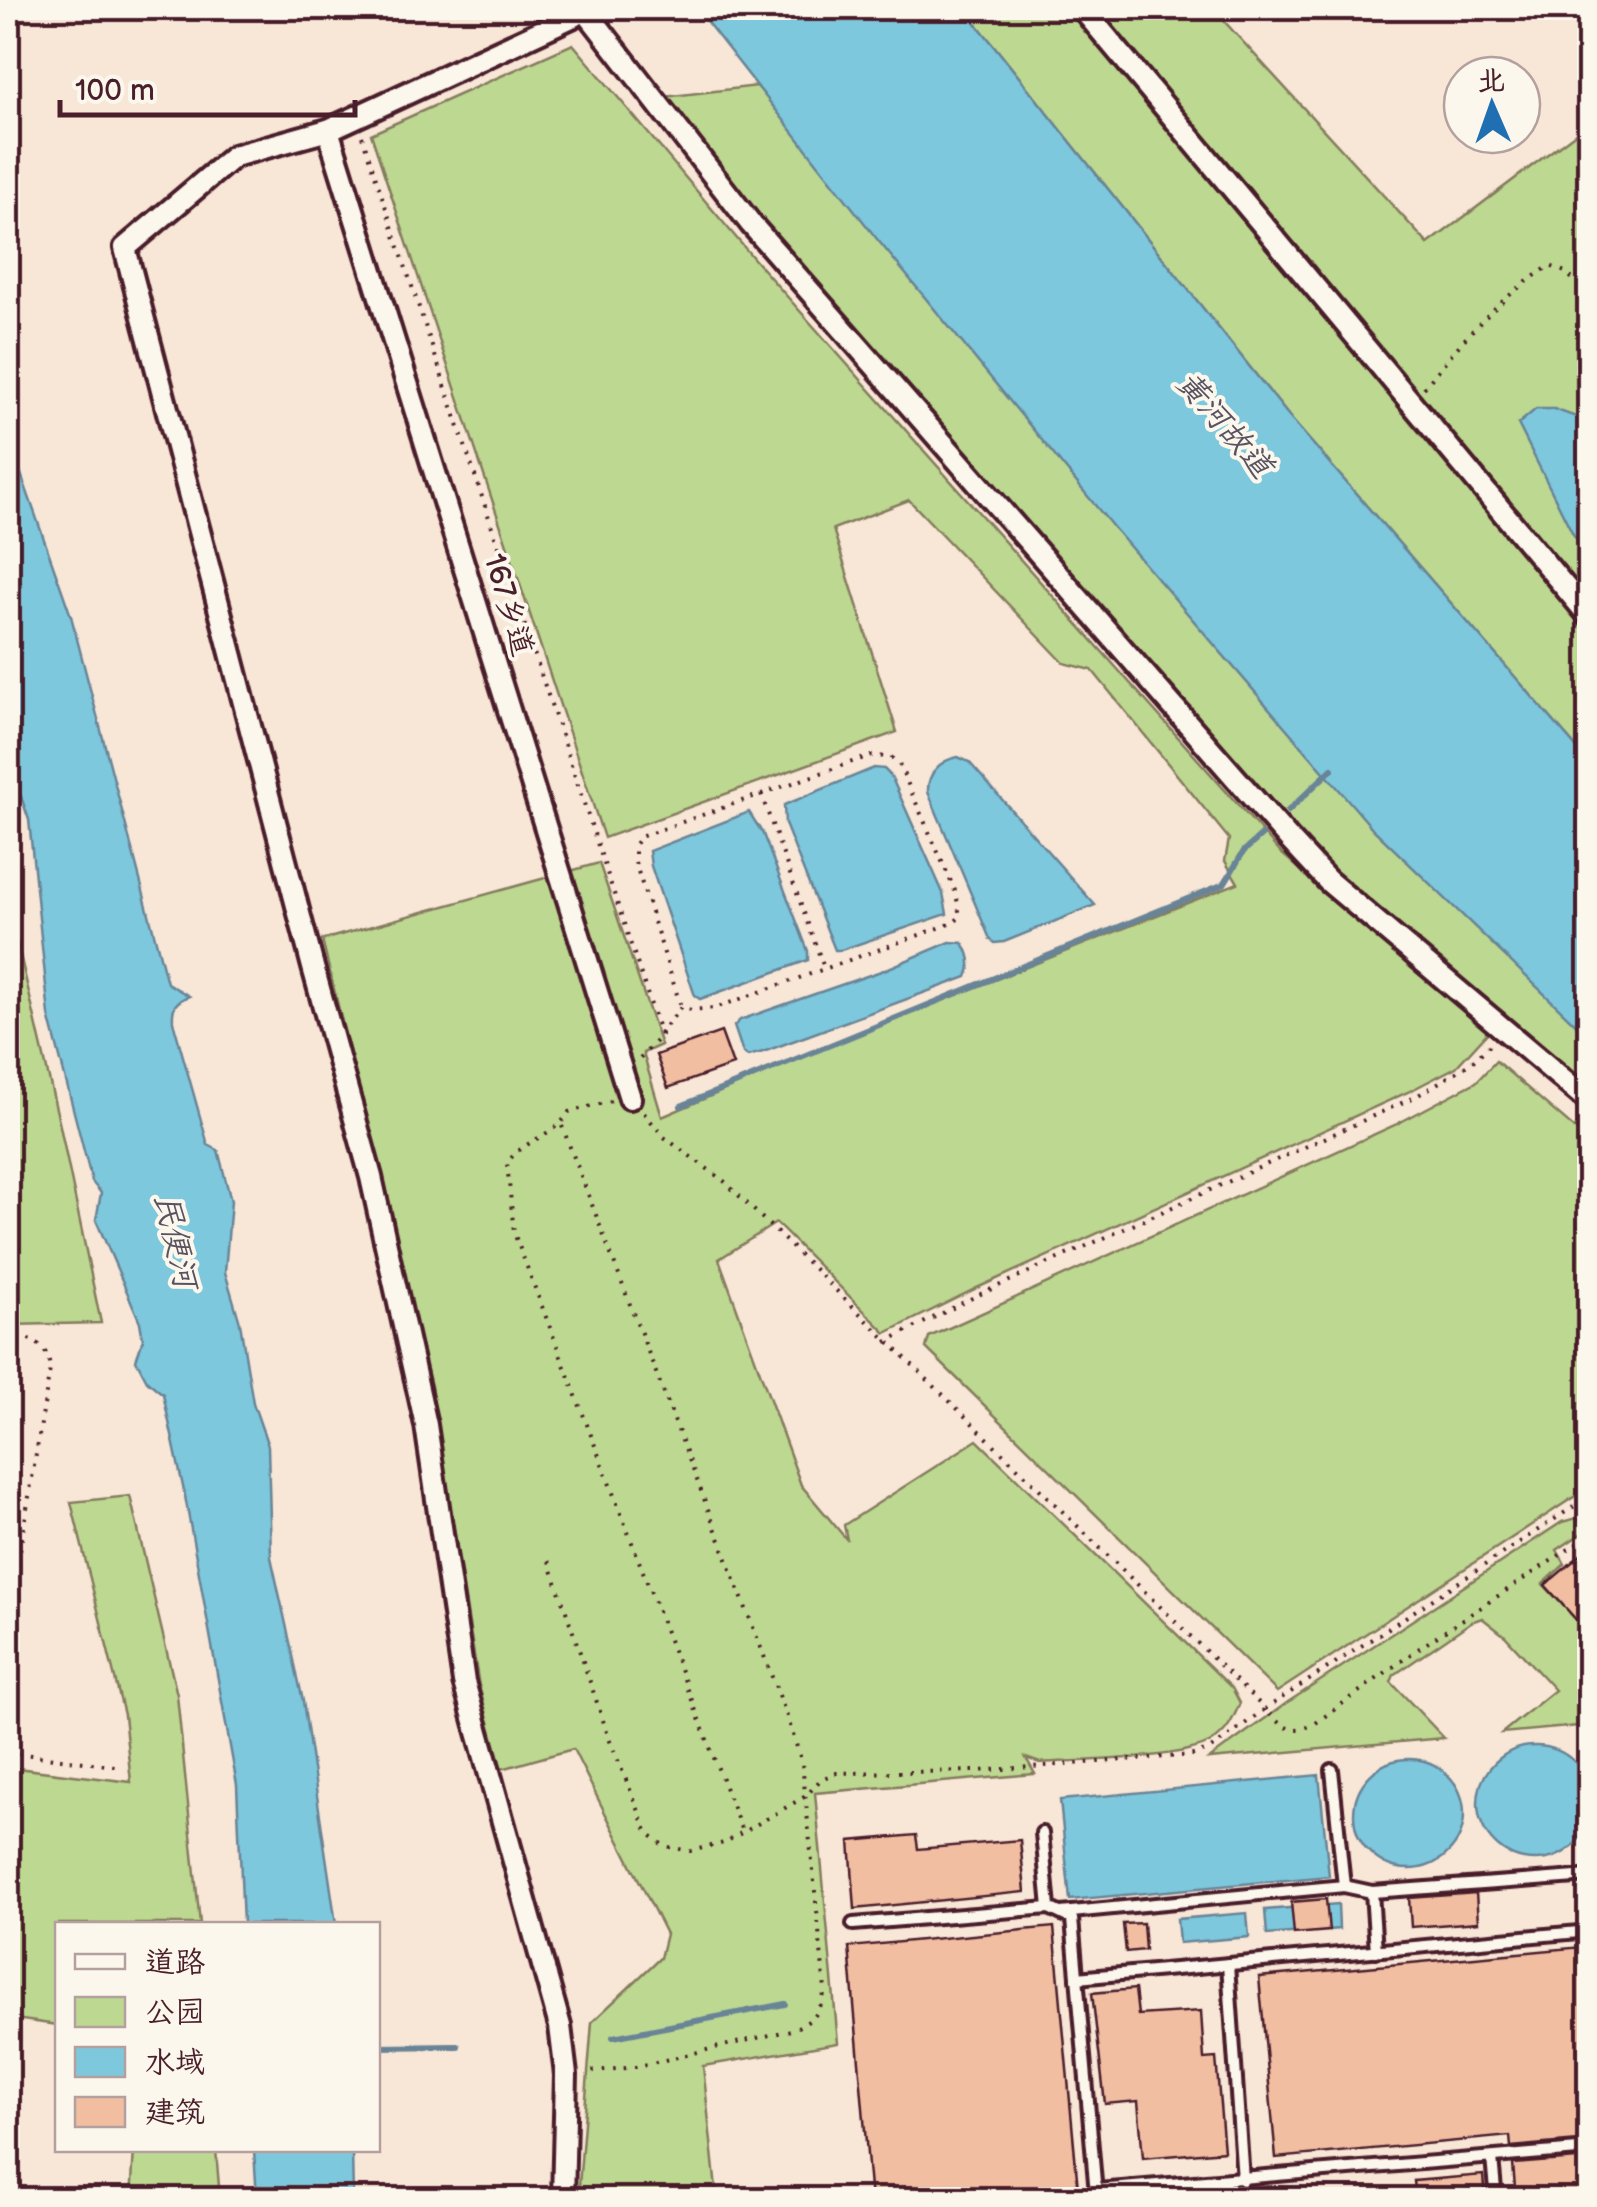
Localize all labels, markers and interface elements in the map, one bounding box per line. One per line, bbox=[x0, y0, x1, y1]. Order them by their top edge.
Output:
scale bar bbox=[60, 55, 355, 117]
north arrow bbox=[1442, 55, 1542, 155]
text: 北 bbox=[1477, 65, 1506, 98]
text: 100 m bbox=[75, 73, 155, 109]
water label: 黄河故道 bbox=[1167, 364, 1283, 488]
street label: 167乡道 bbox=[475, 550, 541, 660]
water label: 民便河 bbox=[145, 1190, 206, 1297]
legend bbox=[55, 1922, 380, 2152]
text: 道路 bbox=[145, 1945, 205, 1981]
text: 公园 bbox=[145, 1995, 205, 2031]
text: 水域 bbox=[145, 2045, 205, 2081]
text: 建筑 bbox=[145, 2095, 205, 2131]

